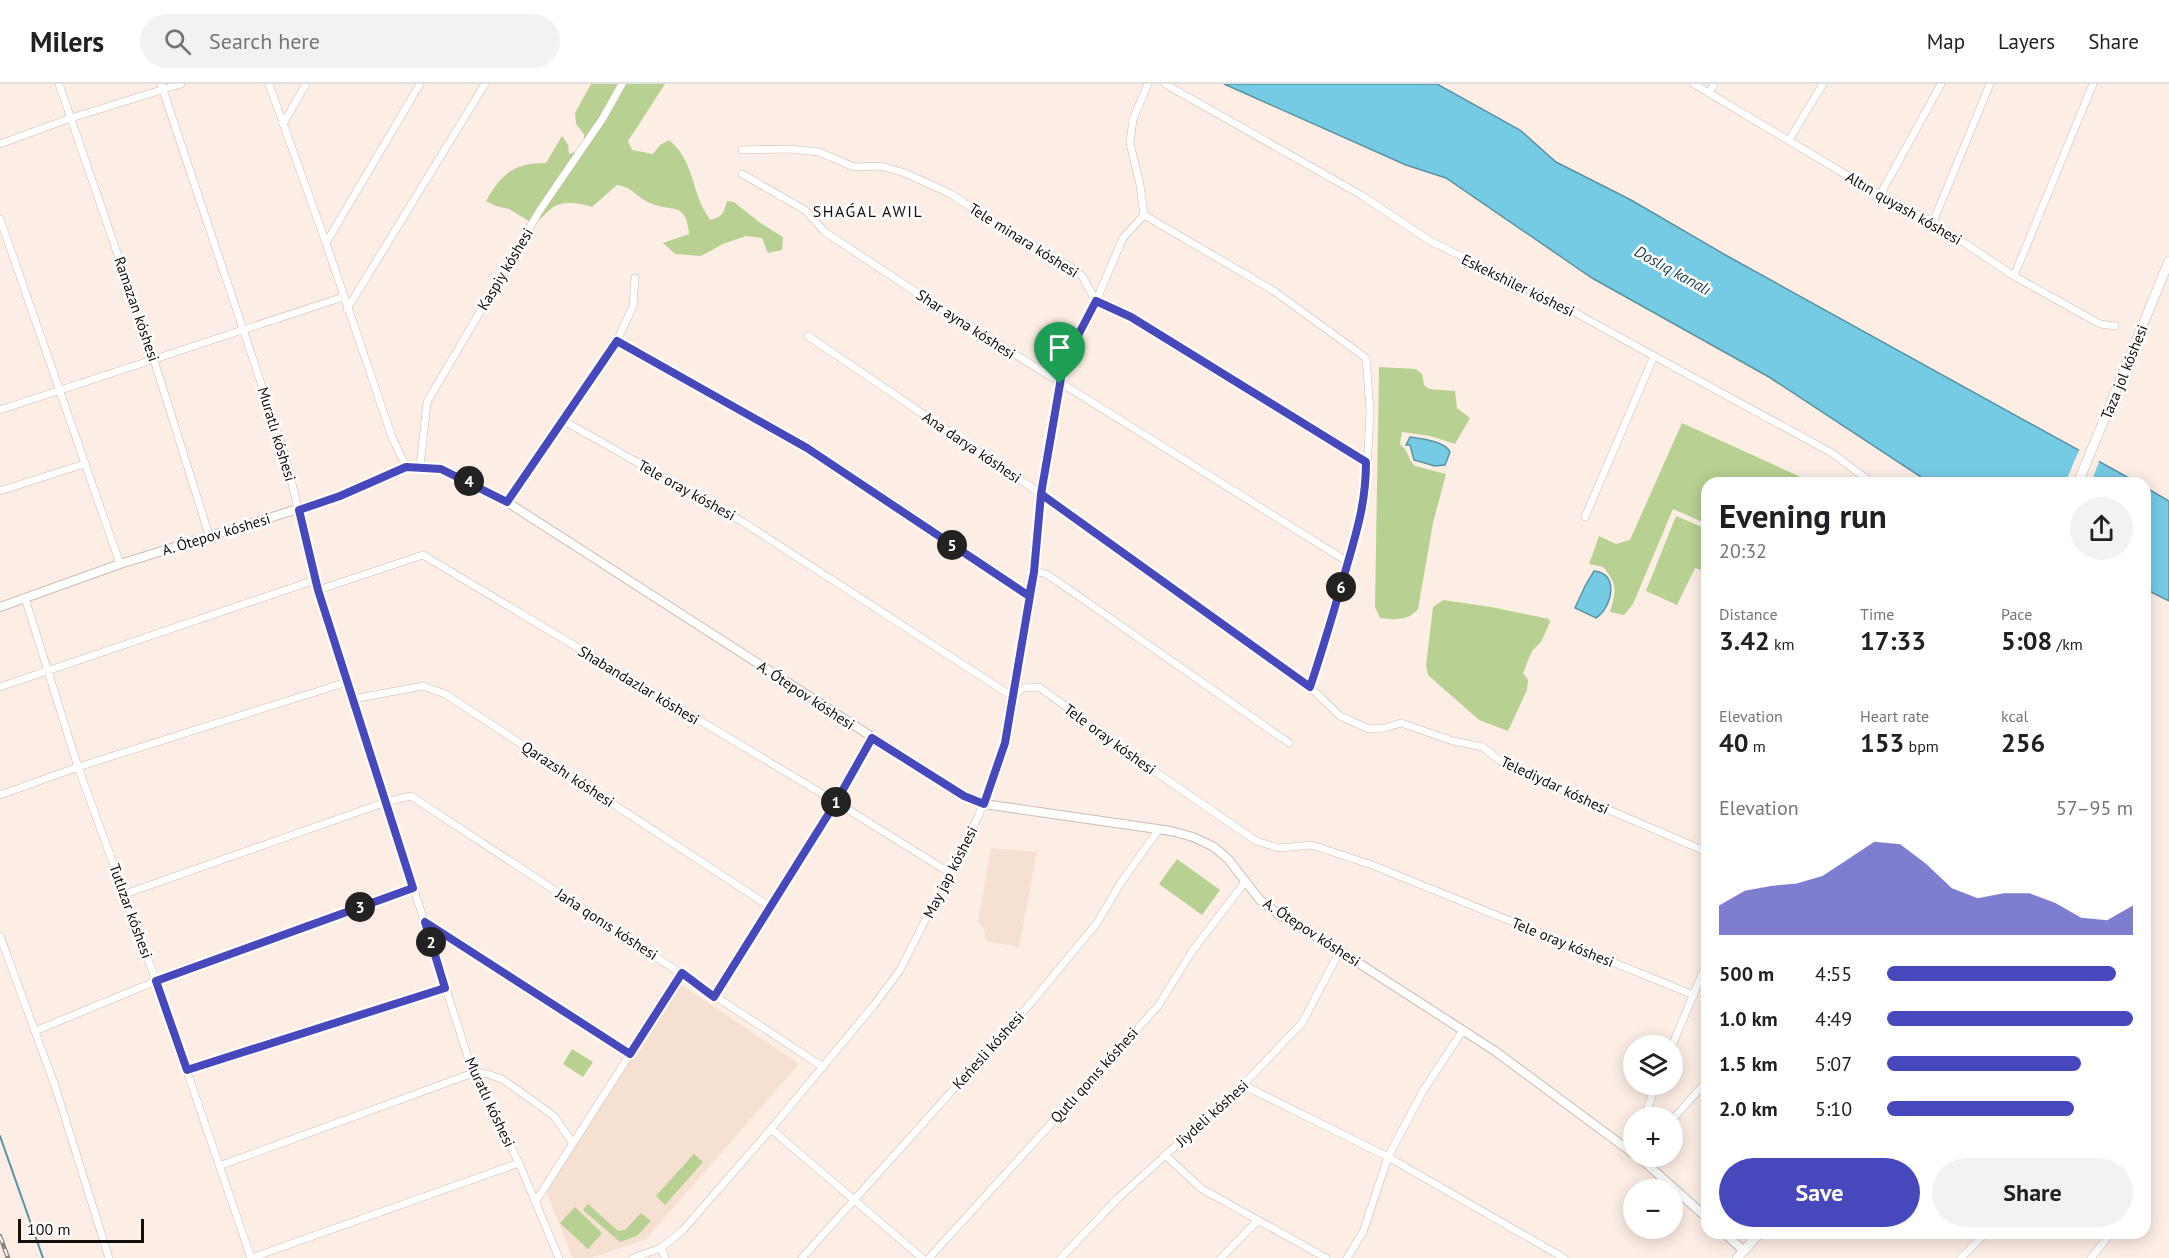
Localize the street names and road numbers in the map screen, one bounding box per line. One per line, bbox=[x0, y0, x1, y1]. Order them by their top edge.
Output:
street label: Altın quyash kóshesi bbox=[1842, 167, 1966, 249]
street label: Tele minara kóshesi bbox=[966, 199, 1082, 281]
street label: Kaspiy kóshesi bbox=[473, 224, 537, 314]
street label: Eskekshiler kóshesi bbox=[1458, 249, 1578, 321]
street label: Ramazan kóshesi bbox=[110, 254, 164, 364]
street label: Shar ayna kóshesi bbox=[913, 285, 1019, 363]
street label: Taza jol kóshesi bbox=[2096, 322, 2152, 422]
street label: Muratlı kóshesi bbox=[254, 385, 300, 483]
street label: Ana darya kóshesi bbox=[919, 407, 1025, 487]
street label: Tele oray kóshesi bbox=[635, 455, 739, 525]
street label: A. Ótepov kóshesi bbox=[160, 509, 272, 559]
street label: Shabandazlar kóshesi bbox=[575, 641, 703, 729]
street label: A. Ótepov kóshesi bbox=[754, 656, 858, 734]
street label: Tele oray kóshesi bbox=[1060, 699, 1160, 779]
street label: Qarazshı kóshesi bbox=[518, 737, 618, 811]
street label: Telediydar kóshesi bbox=[1498, 752, 1612, 818]
street label: May jap kóshesi bbox=[919, 823, 981, 921]
street label: Tutlızar kóshesi bbox=[105, 861, 157, 961]
street label: Jańa qonıs kóshesi bbox=[552, 883, 661, 964]
street label: A. Ótepov kóshesi bbox=[1260, 893, 1364, 971]
street label: Tele oray kóshesi bbox=[1509, 913, 1617, 971]
street label: Keńesli kóshesi bbox=[948, 1007, 1028, 1093]
street label: Qutlı qonıs kóshesi bbox=[1046, 1023, 1142, 1127]
street label: Muratlı kóshesi bbox=[461, 1054, 519, 1150]
street label: Jiydeli kóshesi bbox=[1171, 1075, 1252, 1151]

